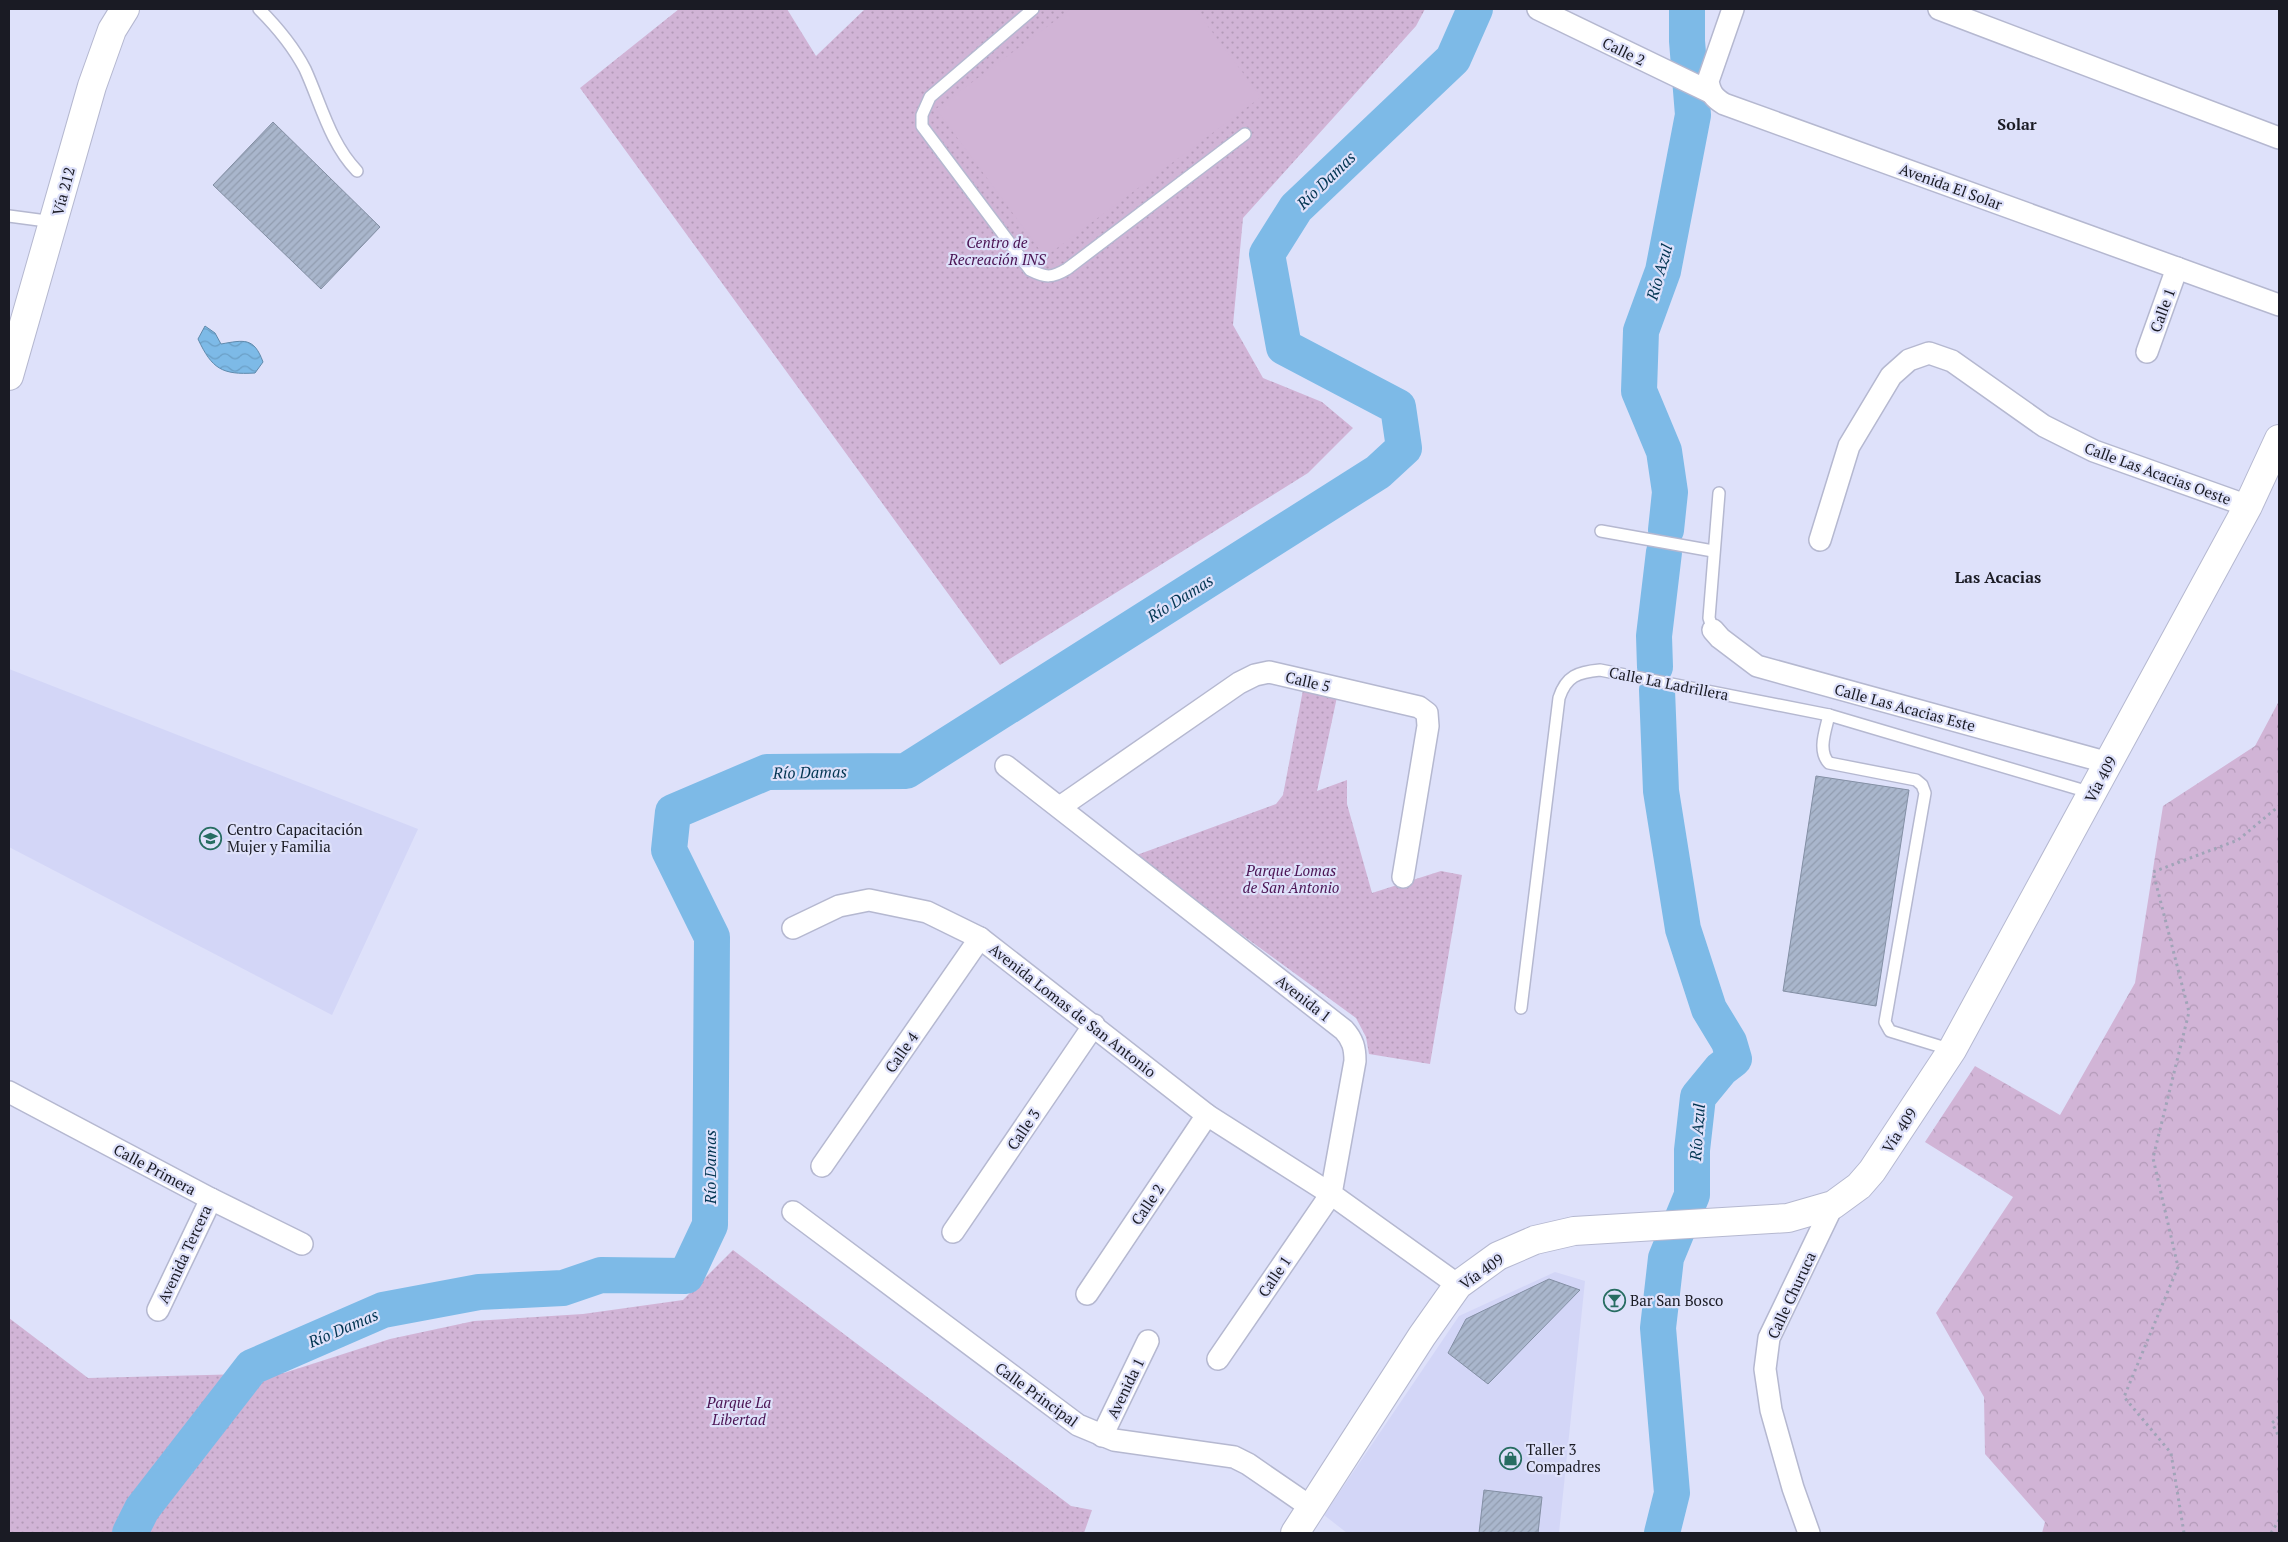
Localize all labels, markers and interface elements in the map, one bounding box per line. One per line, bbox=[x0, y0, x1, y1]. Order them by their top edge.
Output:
street label: Calle 2 bbox=[1599, 32, 1649, 70]
district label: Solar bbox=[1997, 113, 2037, 135]
water label: Río Damas bbox=[1291, 146, 1361, 214]
street label: Avenida El Solar bbox=[1897, 158, 2005, 214]
street label: Vía 212 bbox=[47, 165, 79, 217]
park label: Centro de Recreación INS bbox=[947, 232, 1047, 269]
water label: Río Azul bbox=[1640, 241, 1678, 303]
street label: Calle 1 bbox=[2145, 285, 2179, 335]
street label: Calle Las Acacias Oeste bbox=[2082, 437, 2234, 509]
district label: Las Acacias bbox=[1955, 566, 2041, 588]
water label: Río Damas bbox=[1142, 569, 1218, 628]
street label: Calle La Ladrillera bbox=[1608, 662, 1731, 704]
street label: Calle 5 bbox=[1284, 666, 1332, 696]
street label: Calle Las Acacias Este bbox=[1832, 679, 1978, 735]
street label: Vía 409 bbox=[2080, 752, 2120, 806]
water label: Río Damas bbox=[772, 760, 848, 784]
place label: Centro Capacitación Mujer y Familia bbox=[227, 819, 363, 856]
school or university icon: Centro Capacitación Mujer y Familia bbox=[199, 826, 223, 850]
park label: Parque Lomas de San Antonio bbox=[1243, 860, 1340, 897]
street label: Avenida Lomas de San Antonio bbox=[986, 939, 1160, 1081]
street label: Avenida 1 bbox=[1272, 970, 1336, 1026]
street label: Calle 4 bbox=[880, 1028, 922, 1076]
water label: Río Azul bbox=[1684, 1102, 1710, 1162]
street label: Vía 409 bbox=[1877, 1104, 1921, 1156]
street label: Calle 3 bbox=[1002, 1105, 1044, 1153]
water label: Río Damas bbox=[699, 1130, 721, 1205]
street label: Calle Primera bbox=[110, 1139, 200, 1199]
street label: Calle 2 bbox=[1126, 1180, 1168, 1228]
street label: Avenida Tercera bbox=[152, 1201, 216, 1306]
street label: Calle Churuca bbox=[1762, 1248, 1820, 1342]
street label: Vía 409 bbox=[1455, 1249, 1507, 1293]
street label: Calle 1 bbox=[1253, 1252, 1295, 1300]
bar icon: Bar San Bosco bbox=[1602, 1288, 1626, 1312]
place label: Bar San Bosco bbox=[1630, 1290, 1723, 1310]
water label: Río Damas bbox=[304, 1303, 382, 1353]
street label: Avenida 1 bbox=[1102, 1354, 1148, 1422]
street label: Calle Principal bbox=[992, 1357, 1082, 1431]
park label: Parque La Libertad bbox=[706, 1392, 771, 1429]
place label: Taller 3 Compadres bbox=[1526, 1439, 1601, 1476]
shop icon: Taller 3 Compadres bbox=[1498, 1446, 1522, 1470]

